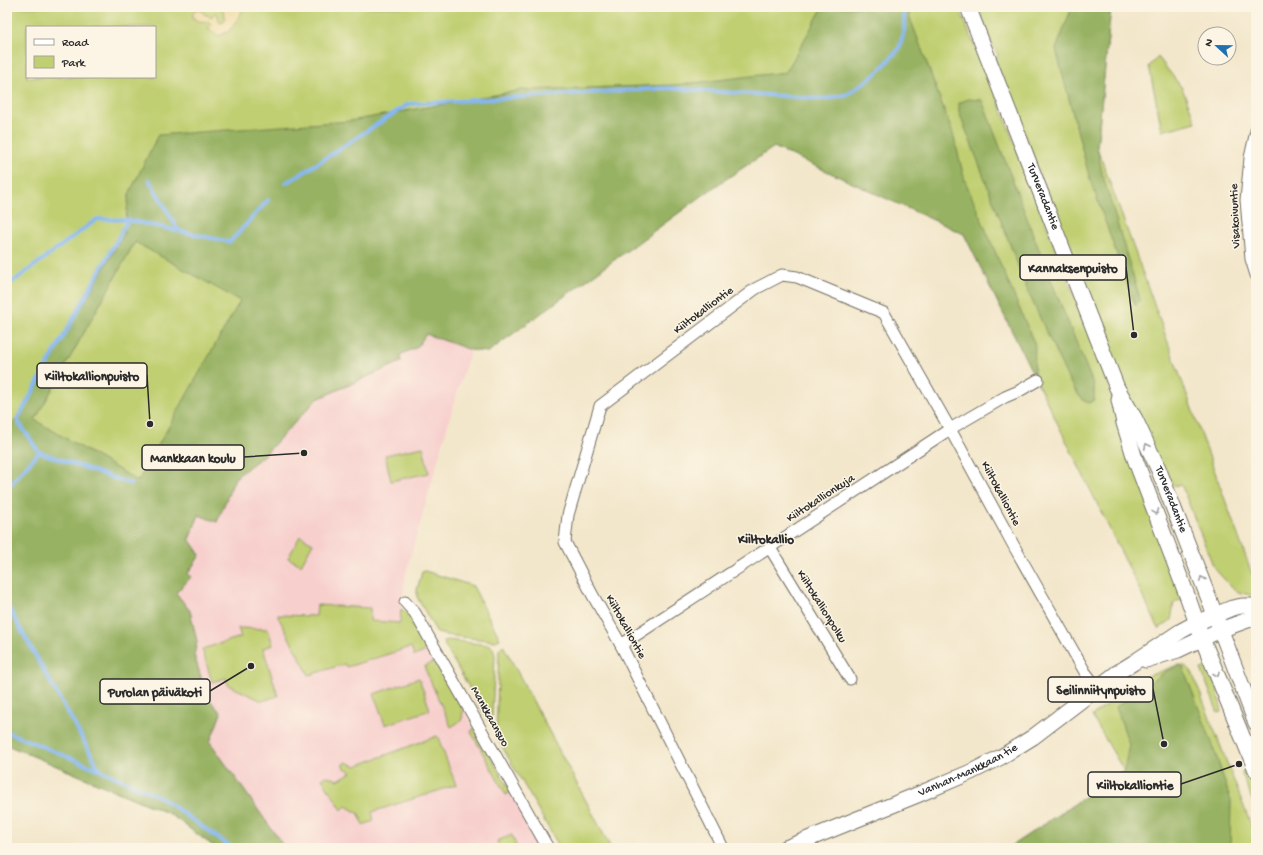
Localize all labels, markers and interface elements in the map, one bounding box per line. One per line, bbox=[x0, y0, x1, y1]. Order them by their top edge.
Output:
legend bbox=[26, 26, 156, 78]
north arrow bbox=[1197, 26, 1237, 66]
text: Road bbox=[62, 37, 89, 51]
text: N bbox=[1203, 37, 1216, 49]
text: Park bbox=[61, 57, 87, 71]
street label: Turveradantie bbox=[1023, 161, 1062, 233]
street label: Visakoivuntie bbox=[1228, 183, 1244, 250]
callout: Kannaksenpuisto bbox=[1020, 255, 1126, 280]
text: Kannaksenpuisto bbox=[1027, 262, 1118, 278]
street label: Kiiltokalliontie bbox=[671, 284, 737, 338]
callout: Kiiltokallionpuisto bbox=[37, 363, 147, 388]
text: Kiiltokallionpuisto bbox=[44, 370, 139, 386]
one-way arrow bbox=[1144, 443, 1152, 450]
callout: Mankkaan koulu bbox=[142, 445, 244, 470]
text: Mankkaan koulu bbox=[150, 452, 237, 467]
street label: Kiiltokalliontie bbox=[977, 459, 1023, 529]
street label: Turveradantie bbox=[1151, 463, 1190, 536]
street label: Kiiltokallionkuja bbox=[784, 472, 858, 526]
one-way arrow bbox=[1151, 508, 1159, 515]
district label: Kiiltokallio bbox=[737, 533, 794, 548]
street label: Kiiltokallionpolku bbox=[793, 568, 849, 646]
one-way arrow bbox=[1198, 576, 1206, 583]
street label: Kiiltokalliontie bbox=[602, 593, 649, 662]
one-way arrow bbox=[1213, 671, 1221, 678]
callout: Seilinniitynpuisto bbox=[1048, 677, 1153, 702]
callout: Purolan päiväkoti bbox=[100, 679, 210, 704]
street label: Mankkaansuo bbox=[467, 684, 511, 750]
text: Seilinniitynpuisto bbox=[1056, 684, 1146, 700]
text: Purolan päiväkoti bbox=[107, 686, 202, 702]
street label: Vanhan-Mankkaan tie bbox=[915, 741, 1021, 801]
callout: Kiiltokalliontie bbox=[1088, 772, 1181, 797]
text: Kiiltokalliontie bbox=[1095, 779, 1175, 794]

